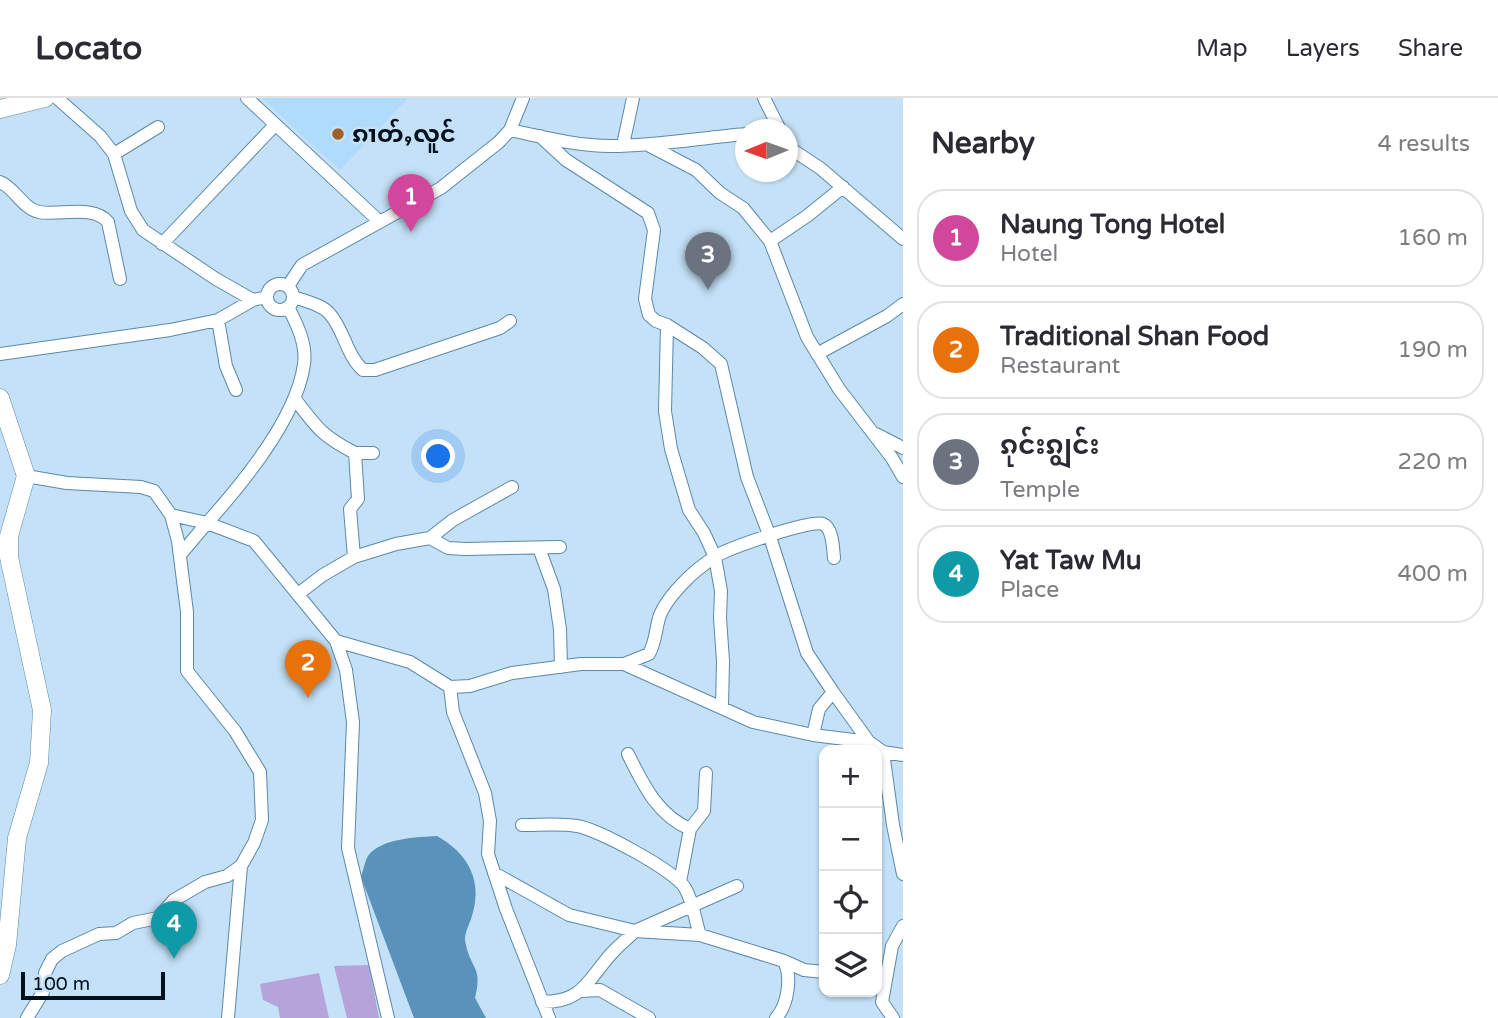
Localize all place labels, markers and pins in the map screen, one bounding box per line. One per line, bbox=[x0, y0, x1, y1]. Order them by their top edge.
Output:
place label: ၵၢတ်ႇလူင် bbox=[352, 118, 456, 153]
marker: ၵၢတ်ႇလူင် bbox=[330, 126, 346, 142]
pin: 1 bbox=[388, 174, 434, 232]
pin: 3 bbox=[685, 232, 731, 290]
pin: 2 bbox=[285, 640, 331, 698]
pin: 4 bbox=[151, 901, 197, 959]

